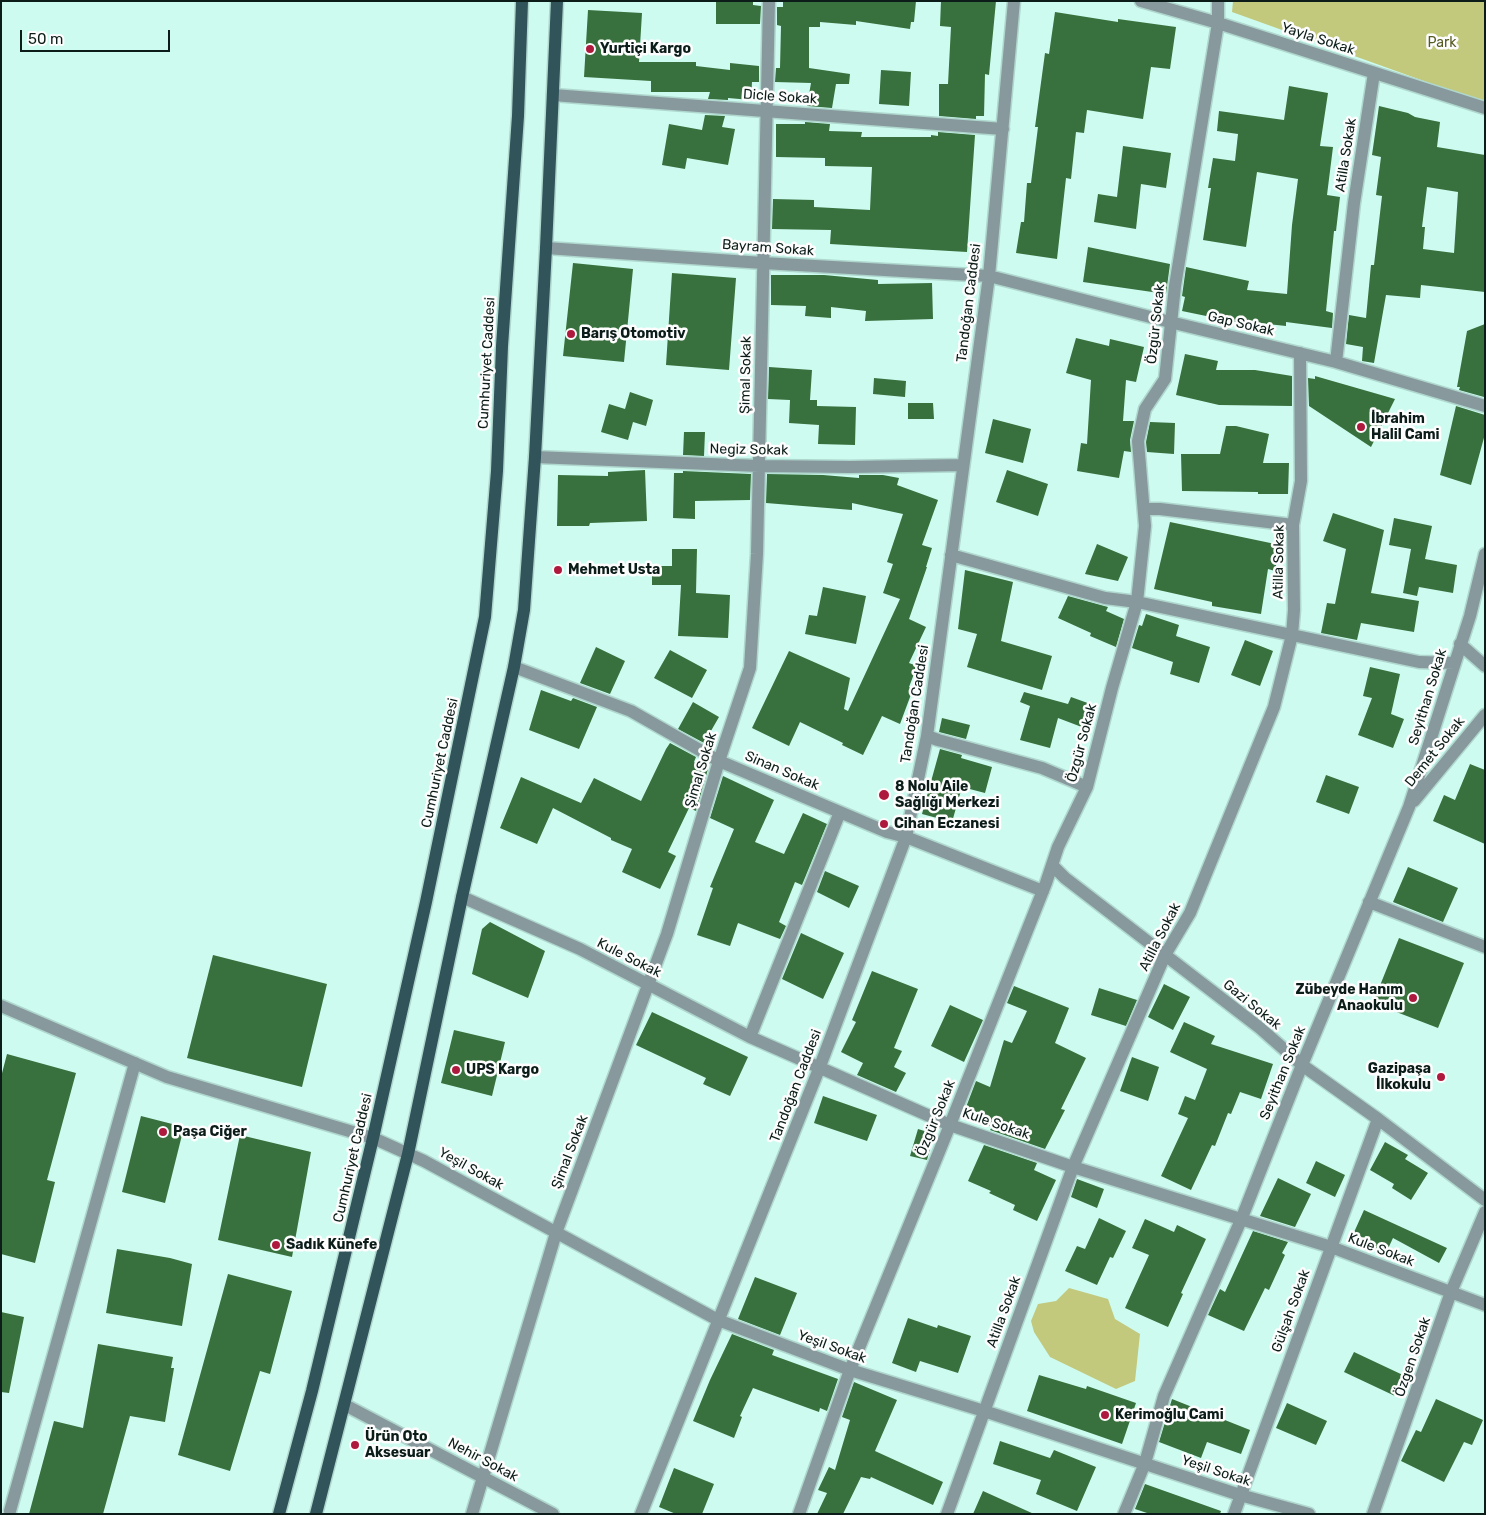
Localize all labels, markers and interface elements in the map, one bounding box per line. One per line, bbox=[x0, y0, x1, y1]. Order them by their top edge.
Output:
street label: Yayla Sokak bbox=[1279, 19, 1357, 59]
scale bar bbox=[22, 20, 172, 52]
text: 50 m bbox=[28, 30, 63, 48]
park label: Park bbox=[1427, 35, 1457, 51]
place label: Yurtiçi Kargo bbox=[600, 41, 691, 57]
marker: Yurtiçi Kargo bbox=[584, 43, 596, 55]
street label: Dicle Sokak bbox=[742, 86, 818, 108]
street label: Atilla Sokak bbox=[1332, 117, 1360, 193]
street label: Bayram Sokak bbox=[721, 236, 815, 260]
street label: Tandoğan Caddesi bbox=[953, 243, 985, 363]
street label: Özgür Sokak bbox=[1143, 283, 1169, 365]
street label: Cumhuriyet Caddesi bbox=[475, 297, 499, 429]
street label: Gap Sokak bbox=[1206, 308, 1276, 340]
place label: Barış Otomotiv bbox=[581, 326, 685, 342]
marker: Barış Otomotiv bbox=[565, 328, 577, 340]
street label: Şimal Sokak bbox=[737, 336, 755, 414]
place label: İbrahim Halil Cami bbox=[1371, 411, 1440, 444]
marker: İbrahim Halil Cami bbox=[1355, 421, 1367, 433]
street label: Negiz Sokak bbox=[710, 441, 788, 459]
street label: Atilla Sokak bbox=[1270, 525, 1288, 599]
place label: Mehmet Usta bbox=[568, 562, 660, 578]
marker: Mehmet Usta bbox=[552, 564, 564, 576]
street label: Tandoğan Caddesi bbox=[897, 644, 933, 764]
street label: Seyithan Sokak bbox=[1405, 647, 1451, 747]
street label: Cumhuriyet Caddesi bbox=[418, 697, 462, 829]
street label: Özgür Sokak bbox=[1063, 702, 1101, 784]
street label: Demet Sokak bbox=[1402, 714, 1468, 790]
street label: Şimal Sokak bbox=[682, 730, 720, 810]
street label: Sinan Sokak bbox=[742, 748, 822, 794]
place label: 8 Nolu Aile Sağlığı Merkezi bbox=[895, 779, 999, 812]
marker: 8 Nolu Aile Sağlığı Merkezi bbox=[877, 788, 891, 802]
place label: Cihan Eczanesi bbox=[894, 816, 999, 832]
marker: Cihan Eczanesi bbox=[878, 818, 890, 830]
street label: Atilla Sokak bbox=[1136, 900, 1184, 974]
street label: Kule Sokak bbox=[594, 935, 664, 981]
street label: Gazi Sokak bbox=[1220, 976, 1284, 1034]
place label: Zübeyde Hanım Anaokulu bbox=[1295, 982, 1403, 1014]
marker: Zübeyde Hanım Anaokulu bbox=[1407, 992, 1419, 1004]
street label: Seyithan Sokak bbox=[1257, 1024, 1309, 1122]
street label: Tandoğan Caddesi bbox=[767, 1027, 825, 1145]
place label: Gazipaşa İlkokulu bbox=[1368, 1061, 1431, 1094]
place label: UPS Kargo bbox=[466, 1062, 539, 1078]
marker: UPS Kargo bbox=[450, 1064, 462, 1076]
marker: Gazipaşa İlkokulu bbox=[1435, 1071, 1447, 1083]
street label: Özgür Sokak bbox=[913, 1077, 959, 1159]
street label: Cumhuriyet Caddesi bbox=[330, 1092, 376, 1224]
street label: Kule Sokak bbox=[960, 1105, 1032, 1143]
street label: Şimal Sokak bbox=[548, 1113, 592, 1191]
place label: Paşa Ciğer bbox=[173, 1124, 247, 1140]
marker: Paşa Ciğer bbox=[157, 1126, 169, 1138]
street label: Yeşil Sokak bbox=[436, 1144, 506, 1194]
street label: Kule Sokak bbox=[1345, 1230, 1417, 1270]
place label: Sadık Künefe bbox=[286, 1237, 377, 1253]
marker: Sadık Künefe bbox=[270, 1239, 282, 1251]
street label: Gülşah Sokak bbox=[1268, 1267, 1314, 1355]
street label: Atilla Sokak bbox=[983, 1274, 1025, 1350]
street label: Özgen Sokak bbox=[1391, 1315, 1435, 1399]
street label: Yeşil Sokak bbox=[795, 1327, 869, 1367]
place label: Kerimoğlu Cami bbox=[1115, 1407, 1224, 1423]
marker: Kerimoğlu Cami bbox=[1099, 1409, 1111, 1421]
place label: Ürün Oto Aksesuar bbox=[365, 1429, 430, 1461]
street label: Nehir Sokak bbox=[445, 1435, 521, 1485]
marker: Ürün Oto Aksesuar bbox=[349, 1439, 361, 1451]
street label: Yeşil Sokak bbox=[1179, 1452, 1253, 1490]

